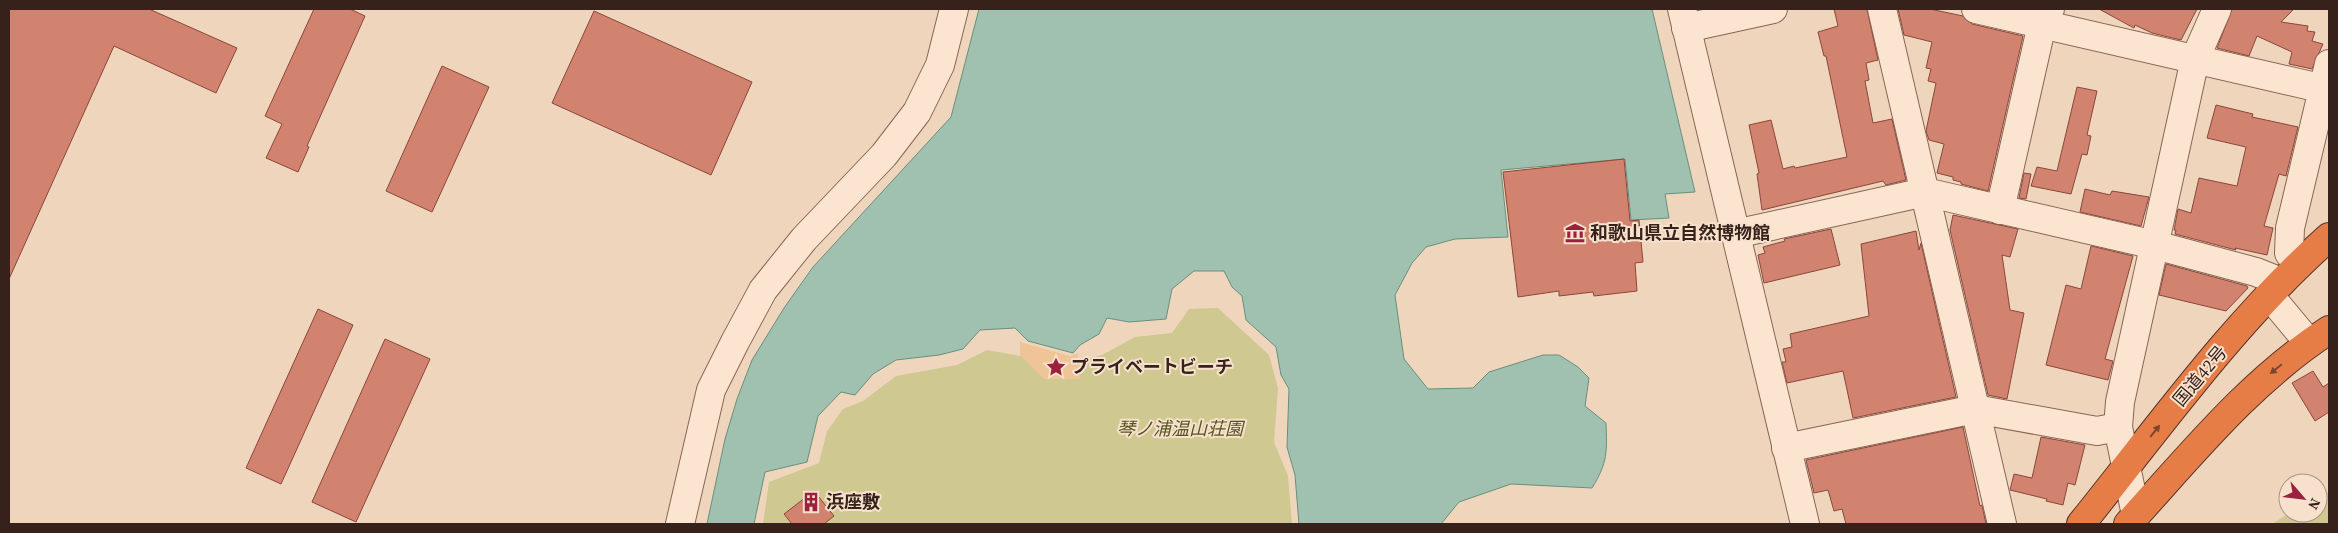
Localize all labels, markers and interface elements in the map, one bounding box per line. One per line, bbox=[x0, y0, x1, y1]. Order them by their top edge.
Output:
place label: 和歌山県立自然博物館 bbox=[1590, 220, 1770, 245]
museum icon: 和歌山県立自然博物館 bbox=[1564, 222, 1586, 244]
street label: 国道42号 bbox=[2167, 340, 2232, 411]
place label: プライベートビーチ bbox=[1071, 354, 1233, 379]
place icon: プライベートビーチ bbox=[1045, 356, 1067, 378]
one-way arrow bbox=[2270, 364, 2283, 375]
park label: 琴ノ浦温山荘園 bbox=[1117, 416, 1246, 441]
one-way arrow bbox=[2149, 425, 2160, 438]
north arrow bbox=[2278, 473, 2328, 523]
place label: 浜座敷 bbox=[826, 489, 880, 514]
building icon: 浜座敷 bbox=[800, 491, 822, 513]
text: N bbox=[2303, 495, 2326, 513]

